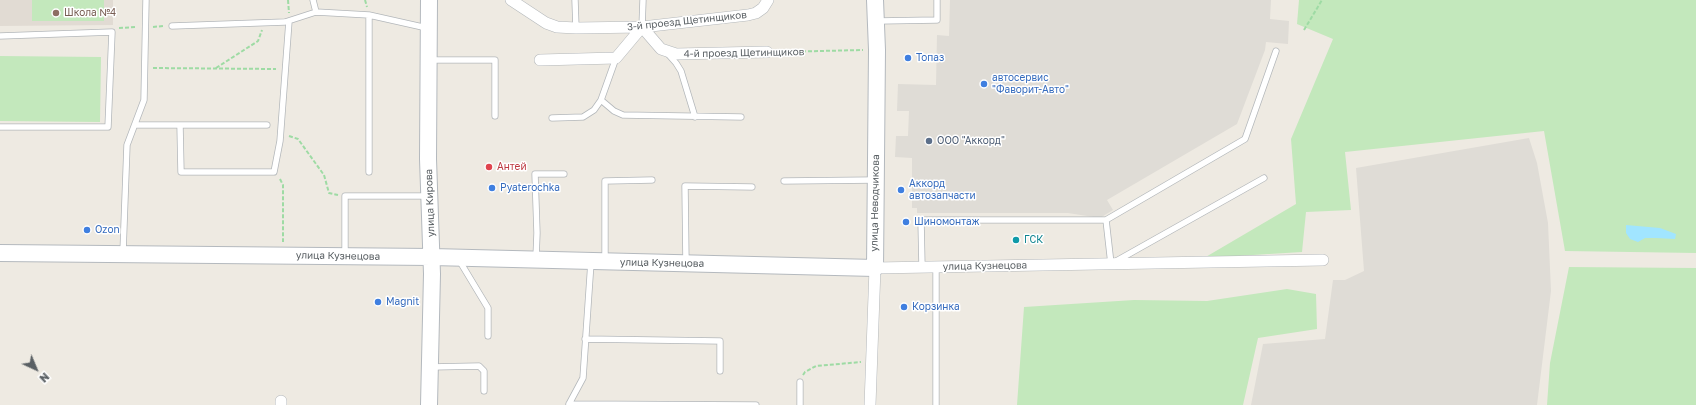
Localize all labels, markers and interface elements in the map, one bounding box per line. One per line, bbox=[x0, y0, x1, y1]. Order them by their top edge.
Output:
place label: Школа №4 bbox=[64, 7, 116, 19]
marker: Школа №4 bbox=[51, 8, 61, 18]
street label: 3-й проезд Щетинщиков bbox=[627, 9, 747, 33]
street label: 4-й проезд Щетинщиков bbox=[684, 46, 804, 60]
place label: Топаз bbox=[916, 52, 944, 64]
marker: Топаз bbox=[903, 53, 913, 63]
place label: автосервис "Фаворит-Авто" bbox=[992, 72, 1069, 96]
marker: автосервис "Фаворит-Авто" bbox=[979, 79, 989, 89]
place label: ООО "Аккорд" bbox=[937, 135, 1005, 147]
marker: ООО "Аккорд" bbox=[924, 136, 934, 146]
street label: улица Неводчикова bbox=[868, 154, 882, 252]
place label: Антей bbox=[497, 161, 526, 173]
marker: Антей bbox=[484, 162, 494, 172]
street label: улица Кирова bbox=[423, 169, 437, 237]
place label: Аккорд автозапчасти bbox=[909, 178, 976, 202]
place label: Pyaterochka bbox=[500, 182, 560, 194]
marker: Pyaterochka bbox=[487, 183, 497, 193]
marker: Аккорд автозапчасти bbox=[896, 185, 906, 195]
place label: Шиномонтаж bbox=[914, 216, 980, 228]
marker: Шиномонтаж bbox=[901, 217, 911, 227]
place label: Ozon bbox=[95, 224, 120, 236]
marker: Ozon bbox=[82, 225, 92, 235]
place label: ГСК bbox=[1024, 234, 1043, 246]
marker: ГСК bbox=[1011, 235, 1021, 245]
street label: улица Кузнецова bbox=[296, 249, 380, 263]
street label: улица Кузнецова bbox=[620, 256, 704, 270]
street label: улица Кузнецова bbox=[943, 259, 1027, 273]
place label: Magnit bbox=[386, 296, 419, 308]
marker: Magnit bbox=[373, 297, 383, 307]
place label: Корзинка bbox=[912, 301, 960, 313]
marker: Корзинка bbox=[899, 302, 909, 312]
north arrow bbox=[16, 349, 56, 389]
text: N bbox=[37, 370, 52, 386]

